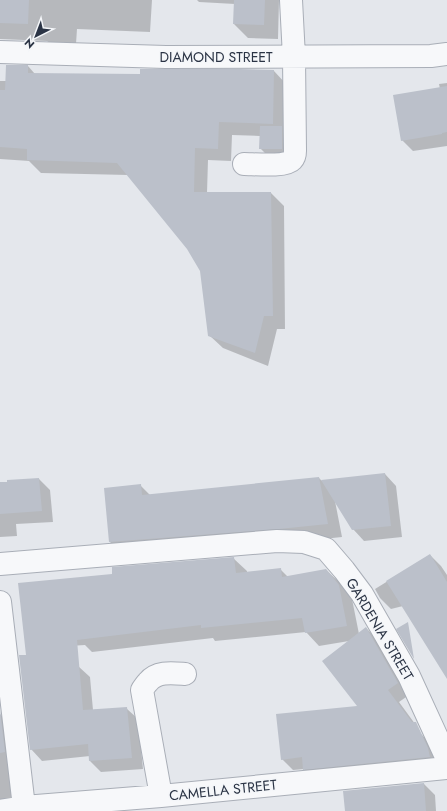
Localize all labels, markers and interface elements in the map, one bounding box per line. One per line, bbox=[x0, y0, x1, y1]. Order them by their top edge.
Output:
north arrow bbox=[16, 16, 56, 56]
text: N bbox=[21, 35, 38, 52]
street label: DIAMOND STREET bbox=[159, 47, 273, 67]
street label: GARDENIA STREET bbox=[341, 574, 419, 684]
street label: CAMELLA STREET bbox=[168, 774, 278, 806]

